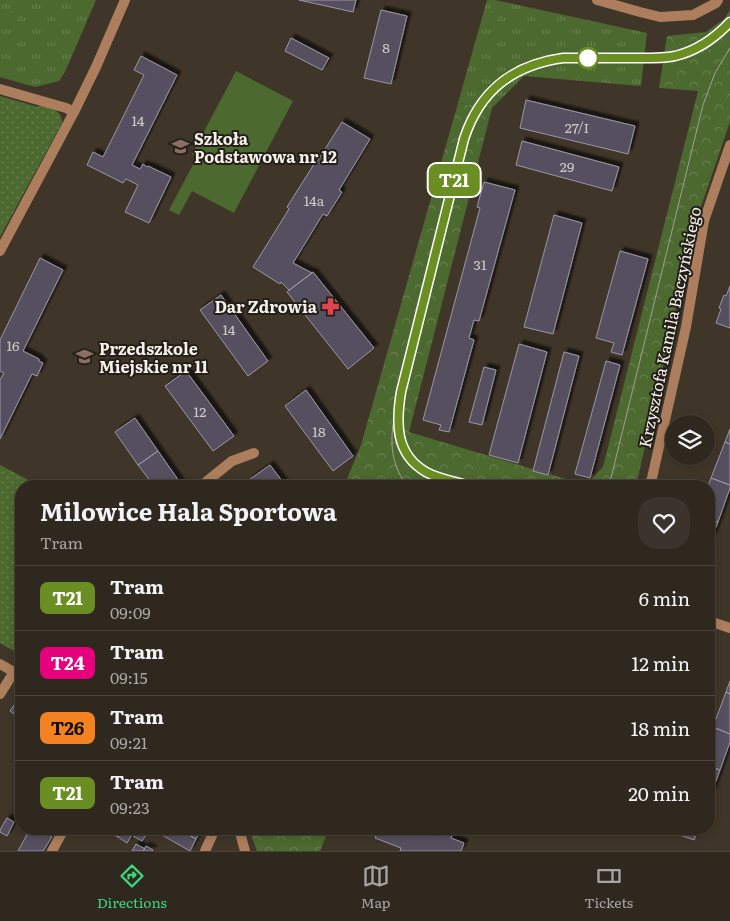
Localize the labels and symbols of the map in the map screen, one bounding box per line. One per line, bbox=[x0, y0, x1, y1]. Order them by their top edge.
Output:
house number: 8 bbox=[382, 37, 390, 57]
unlabelled marker bbox=[577, 47, 599, 69]
house number: 14 bbox=[132, 110, 145, 130]
house number: 27/I bbox=[565, 117, 589, 137]
place label: Szkoła Podstawowa nr 12 bbox=[194, 126, 337, 168]
school or university icon: Szkoła Podstawowa nr 12 bbox=[170, 137, 190, 157]
house number: 29 bbox=[560, 156, 574, 176]
line badge: T21 bbox=[425, 164, 483, 196]
house number: 14a bbox=[304, 190, 325, 210]
street label: Krzysztofa Kamila Baczyńskiego bbox=[632, 204, 706, 450]
house number: 31 bbox=[473, 254, 487, 274]
place label: Dar Zdrowia bbox=[214, 294, 318, 318]
pharmacy icon: Dar Zdrowia bbox=[321, 296, 341, 316]
house number: 14 bbox=[223, 319, 236, 339]
house number: 16 bbox=[6, 335, 20, 355]
place label: Przedszkole Miejskie nr 11 bbox=[99, 336, 208, 378]
school or university icon: Przedszkole Miejskie nr 11 bbox=[75, 347, 95, 367]
house number: 12 bbox=[194, 401, 206, 421]
house number: 18 bbox=[312, 421, 326, 441]

